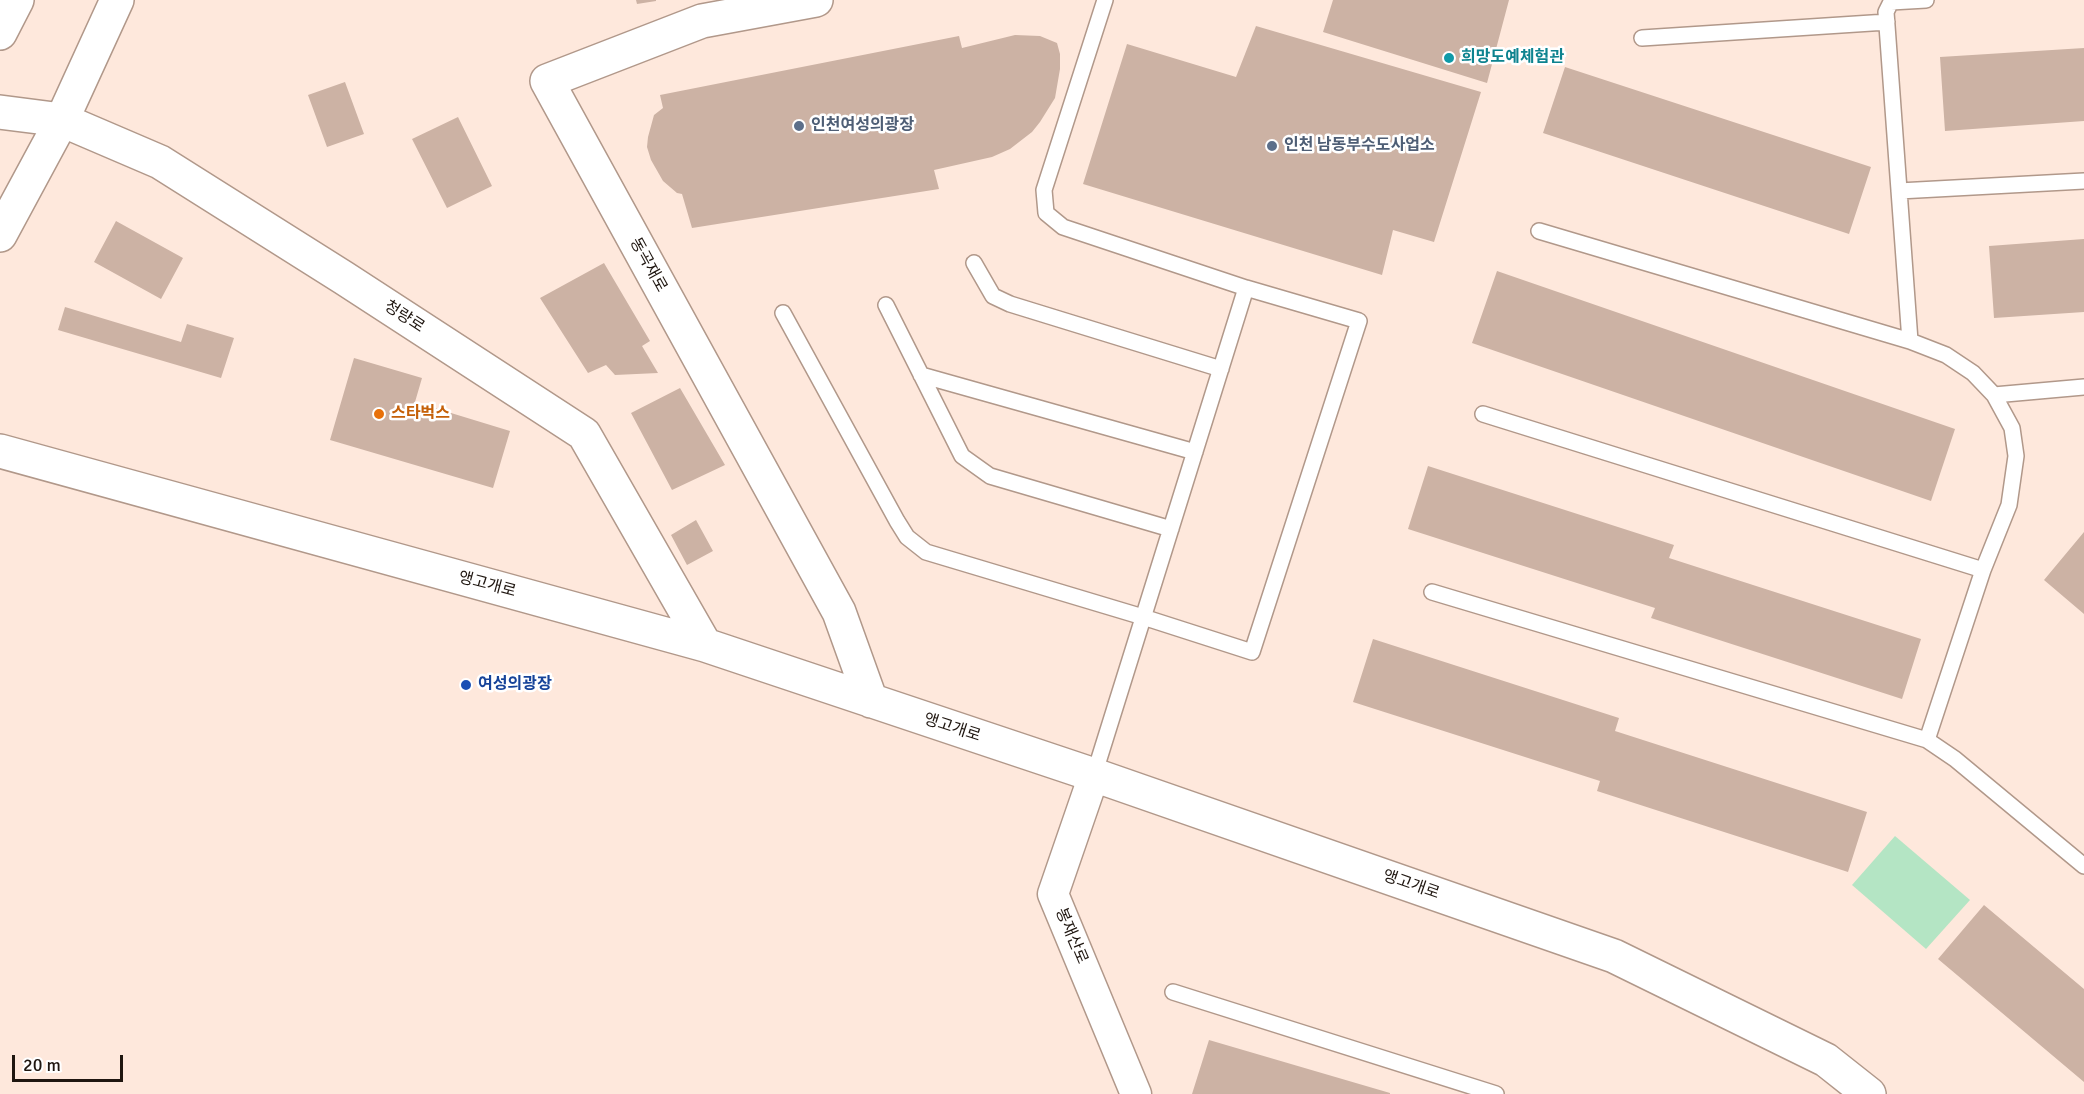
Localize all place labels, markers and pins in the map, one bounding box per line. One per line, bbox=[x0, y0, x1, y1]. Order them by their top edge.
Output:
place label: 희망도예체험관 bbox=[1461, 48, 1564, 68]
marker: 희망도예체험관 bbox=[1442, 51, 1456, 65]
place label: 인천여성의광장 bbox=[811, 116, 914, 136]
marker: 인천여성의광장 bbox=[792, 119, 806, 133]
place label: 인천 남동부수도사업소 bbox=[1284, 136, 1435, 156]
marker: 인천 남동부수도사업소 bbox=[1265, 139, 1279, 153]
place label: 스타벅스 bbox=[391, 404, 450, 424]
marker: 스타벅스 bbox=[372, 407, 386, 421]
place label: 여성의광장 bbox=[478, 675, 552, 695]
marker: 여성의광장 bbox=[459, 678, 473, 692]

